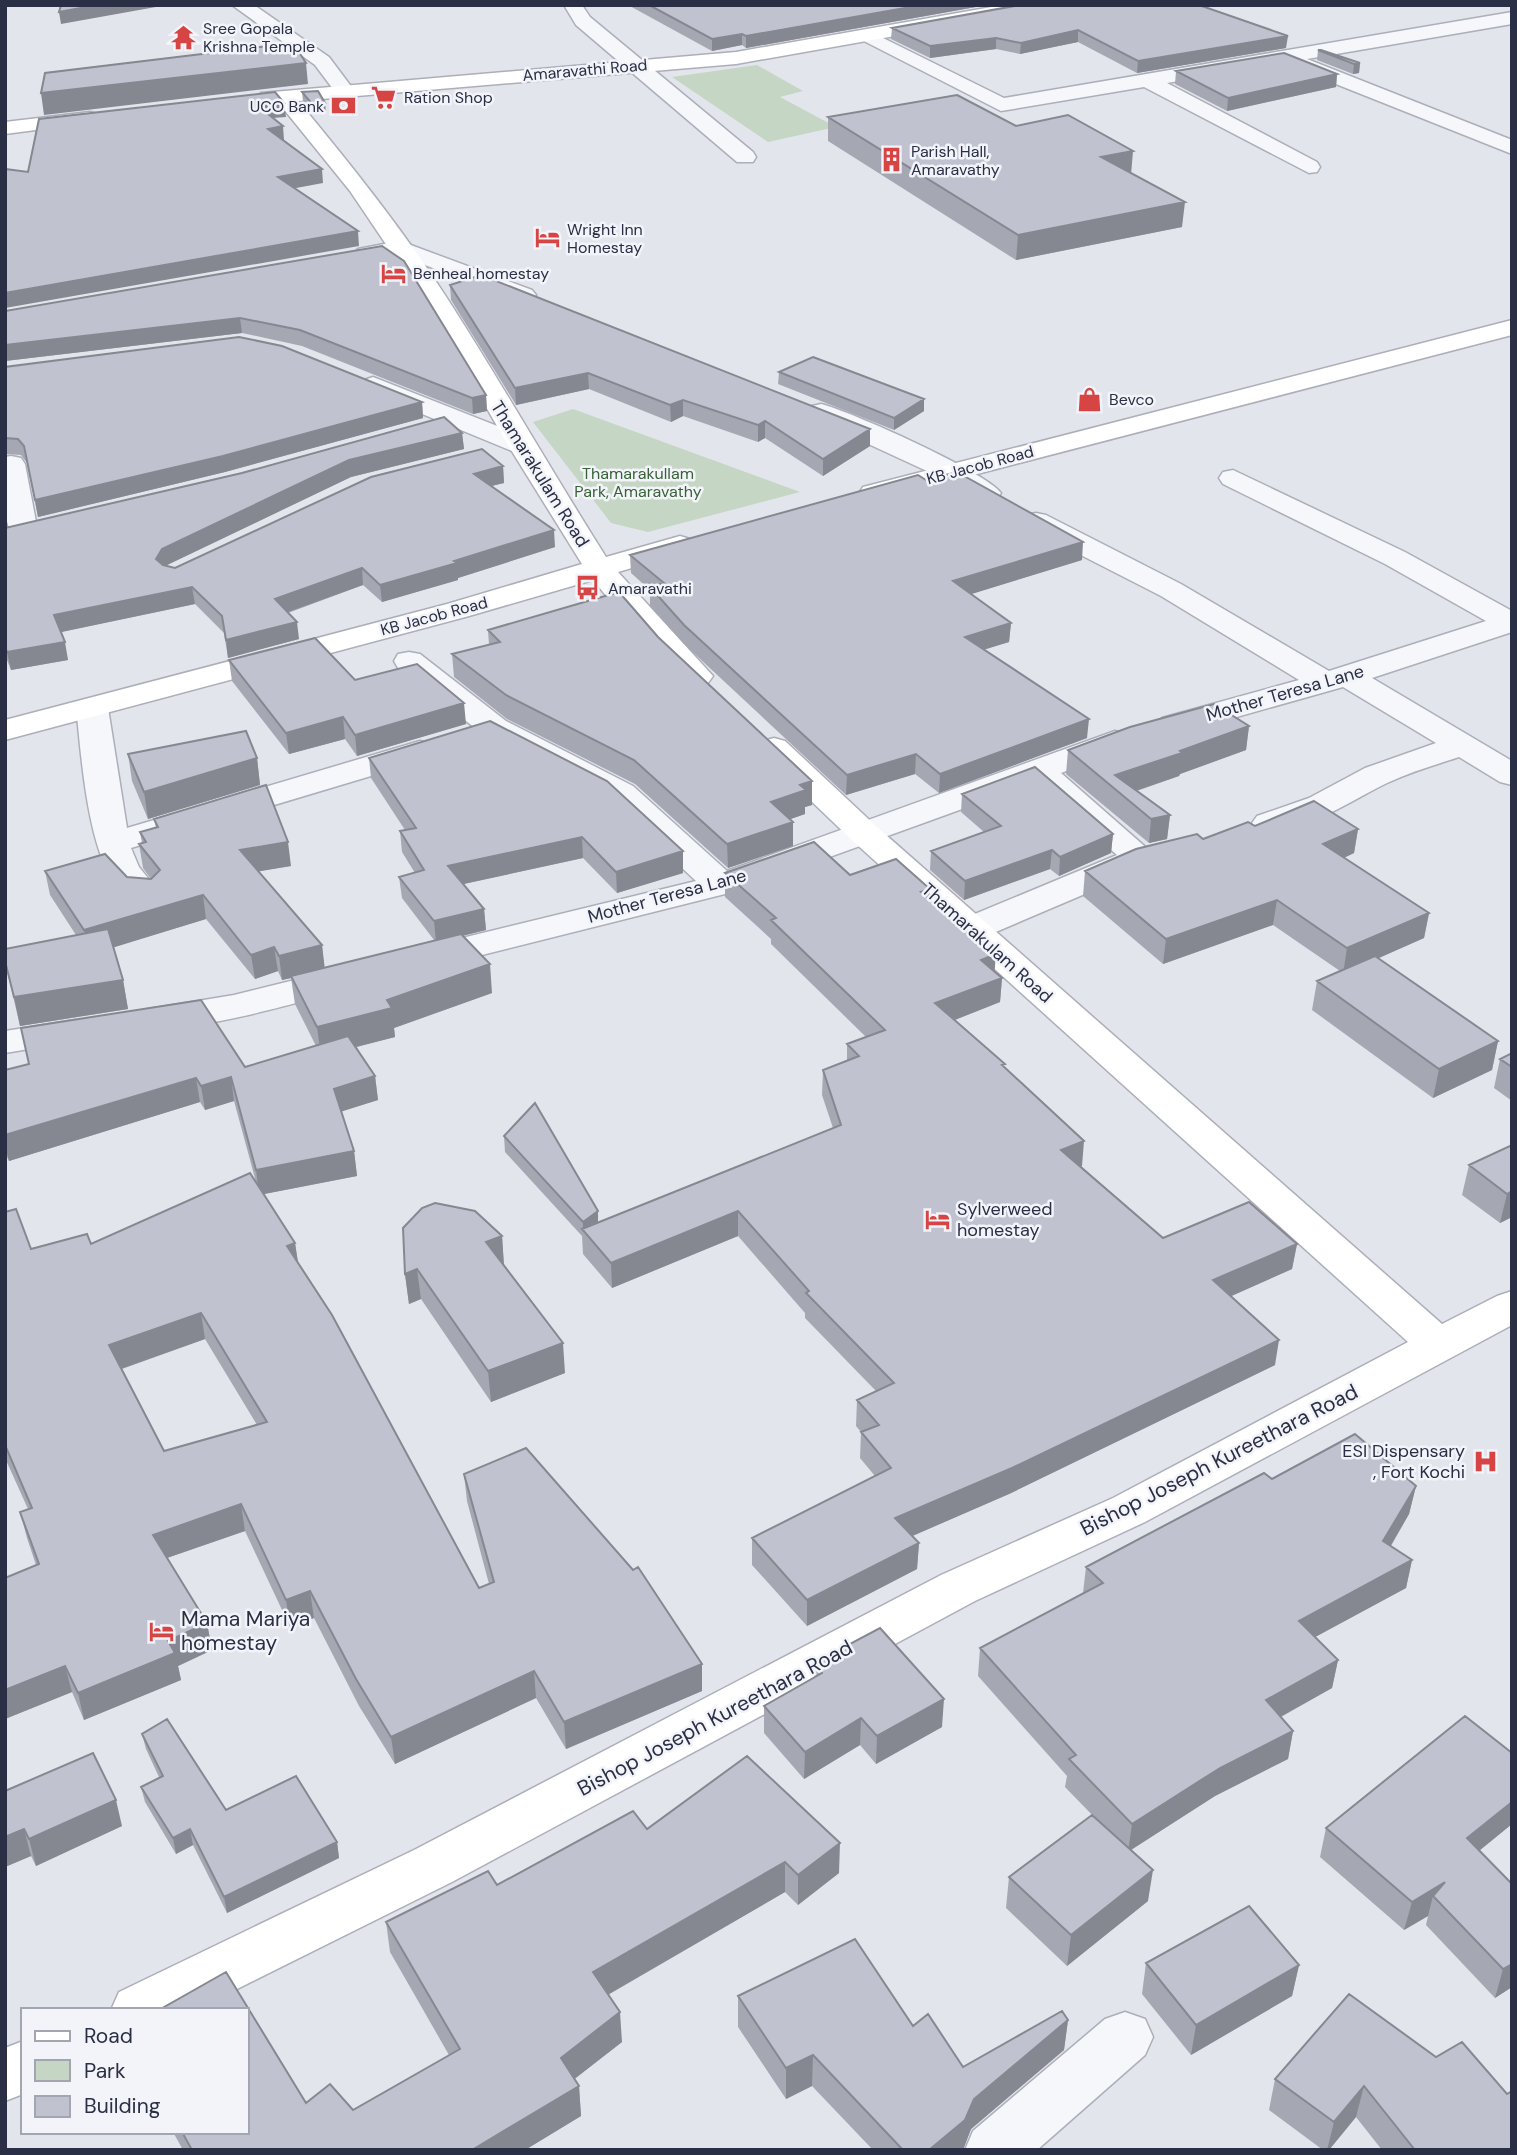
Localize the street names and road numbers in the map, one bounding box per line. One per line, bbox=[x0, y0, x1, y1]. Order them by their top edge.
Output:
street label: Amaravathi Road bbox=[522, 54, 648, 86]
street label: Thamarakulam Road bbox=[485, 396, 595, 552]
street label: KB Jacob Road bbox=[924, 441, 1036, 489]
street label: KB Jacob Road bbox=[378, 592, 490, 640]
street label: Mother Teresa Lane bbox=[1203, 659, 1367, 727]
street label: Mother Teresa Lane bbox=[585, 863, 749, 929]
street label: Thamarakulam Road bbox=[916, 878, 1058, 1008]
street label: Bishop Joseph Kureethara Road bbox=[1075, 1378, 1363, 1542]
street label: Bishop Joseph Kureethara Road bbox=[572, 1633, 858, 1803]

